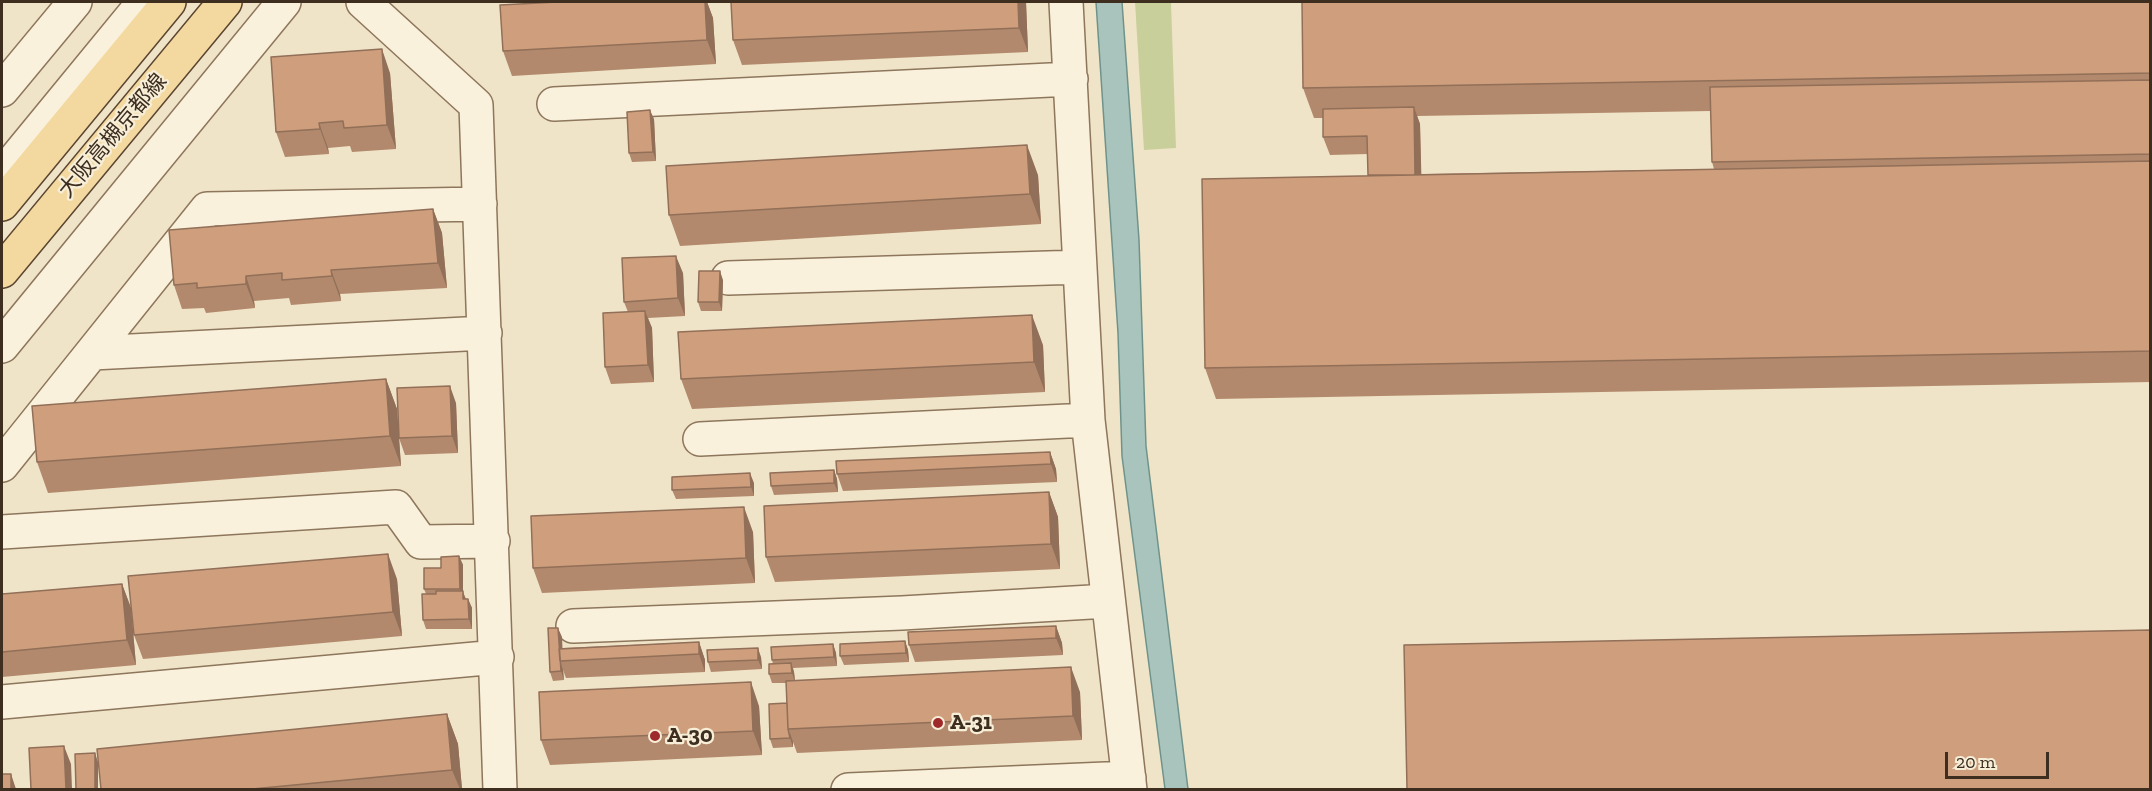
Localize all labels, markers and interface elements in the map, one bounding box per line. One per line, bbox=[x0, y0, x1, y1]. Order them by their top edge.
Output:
street label: 大阪高槻京都線 bbox=[53, 69, 173, 203]
place label: A-31 bbox=[950, 710, 992, 736]
marker: A-31 bbox=[931, 716, 945, 730]
place label: A-30 bbox=[667, 723, 713, 749]
marker: A-30 bbox=[648, 729, 662, 743]
scale bar bbox=[1948, 740, 2052, 778]
text: 20 m bbox=[1956, 751, 1995, 773]

